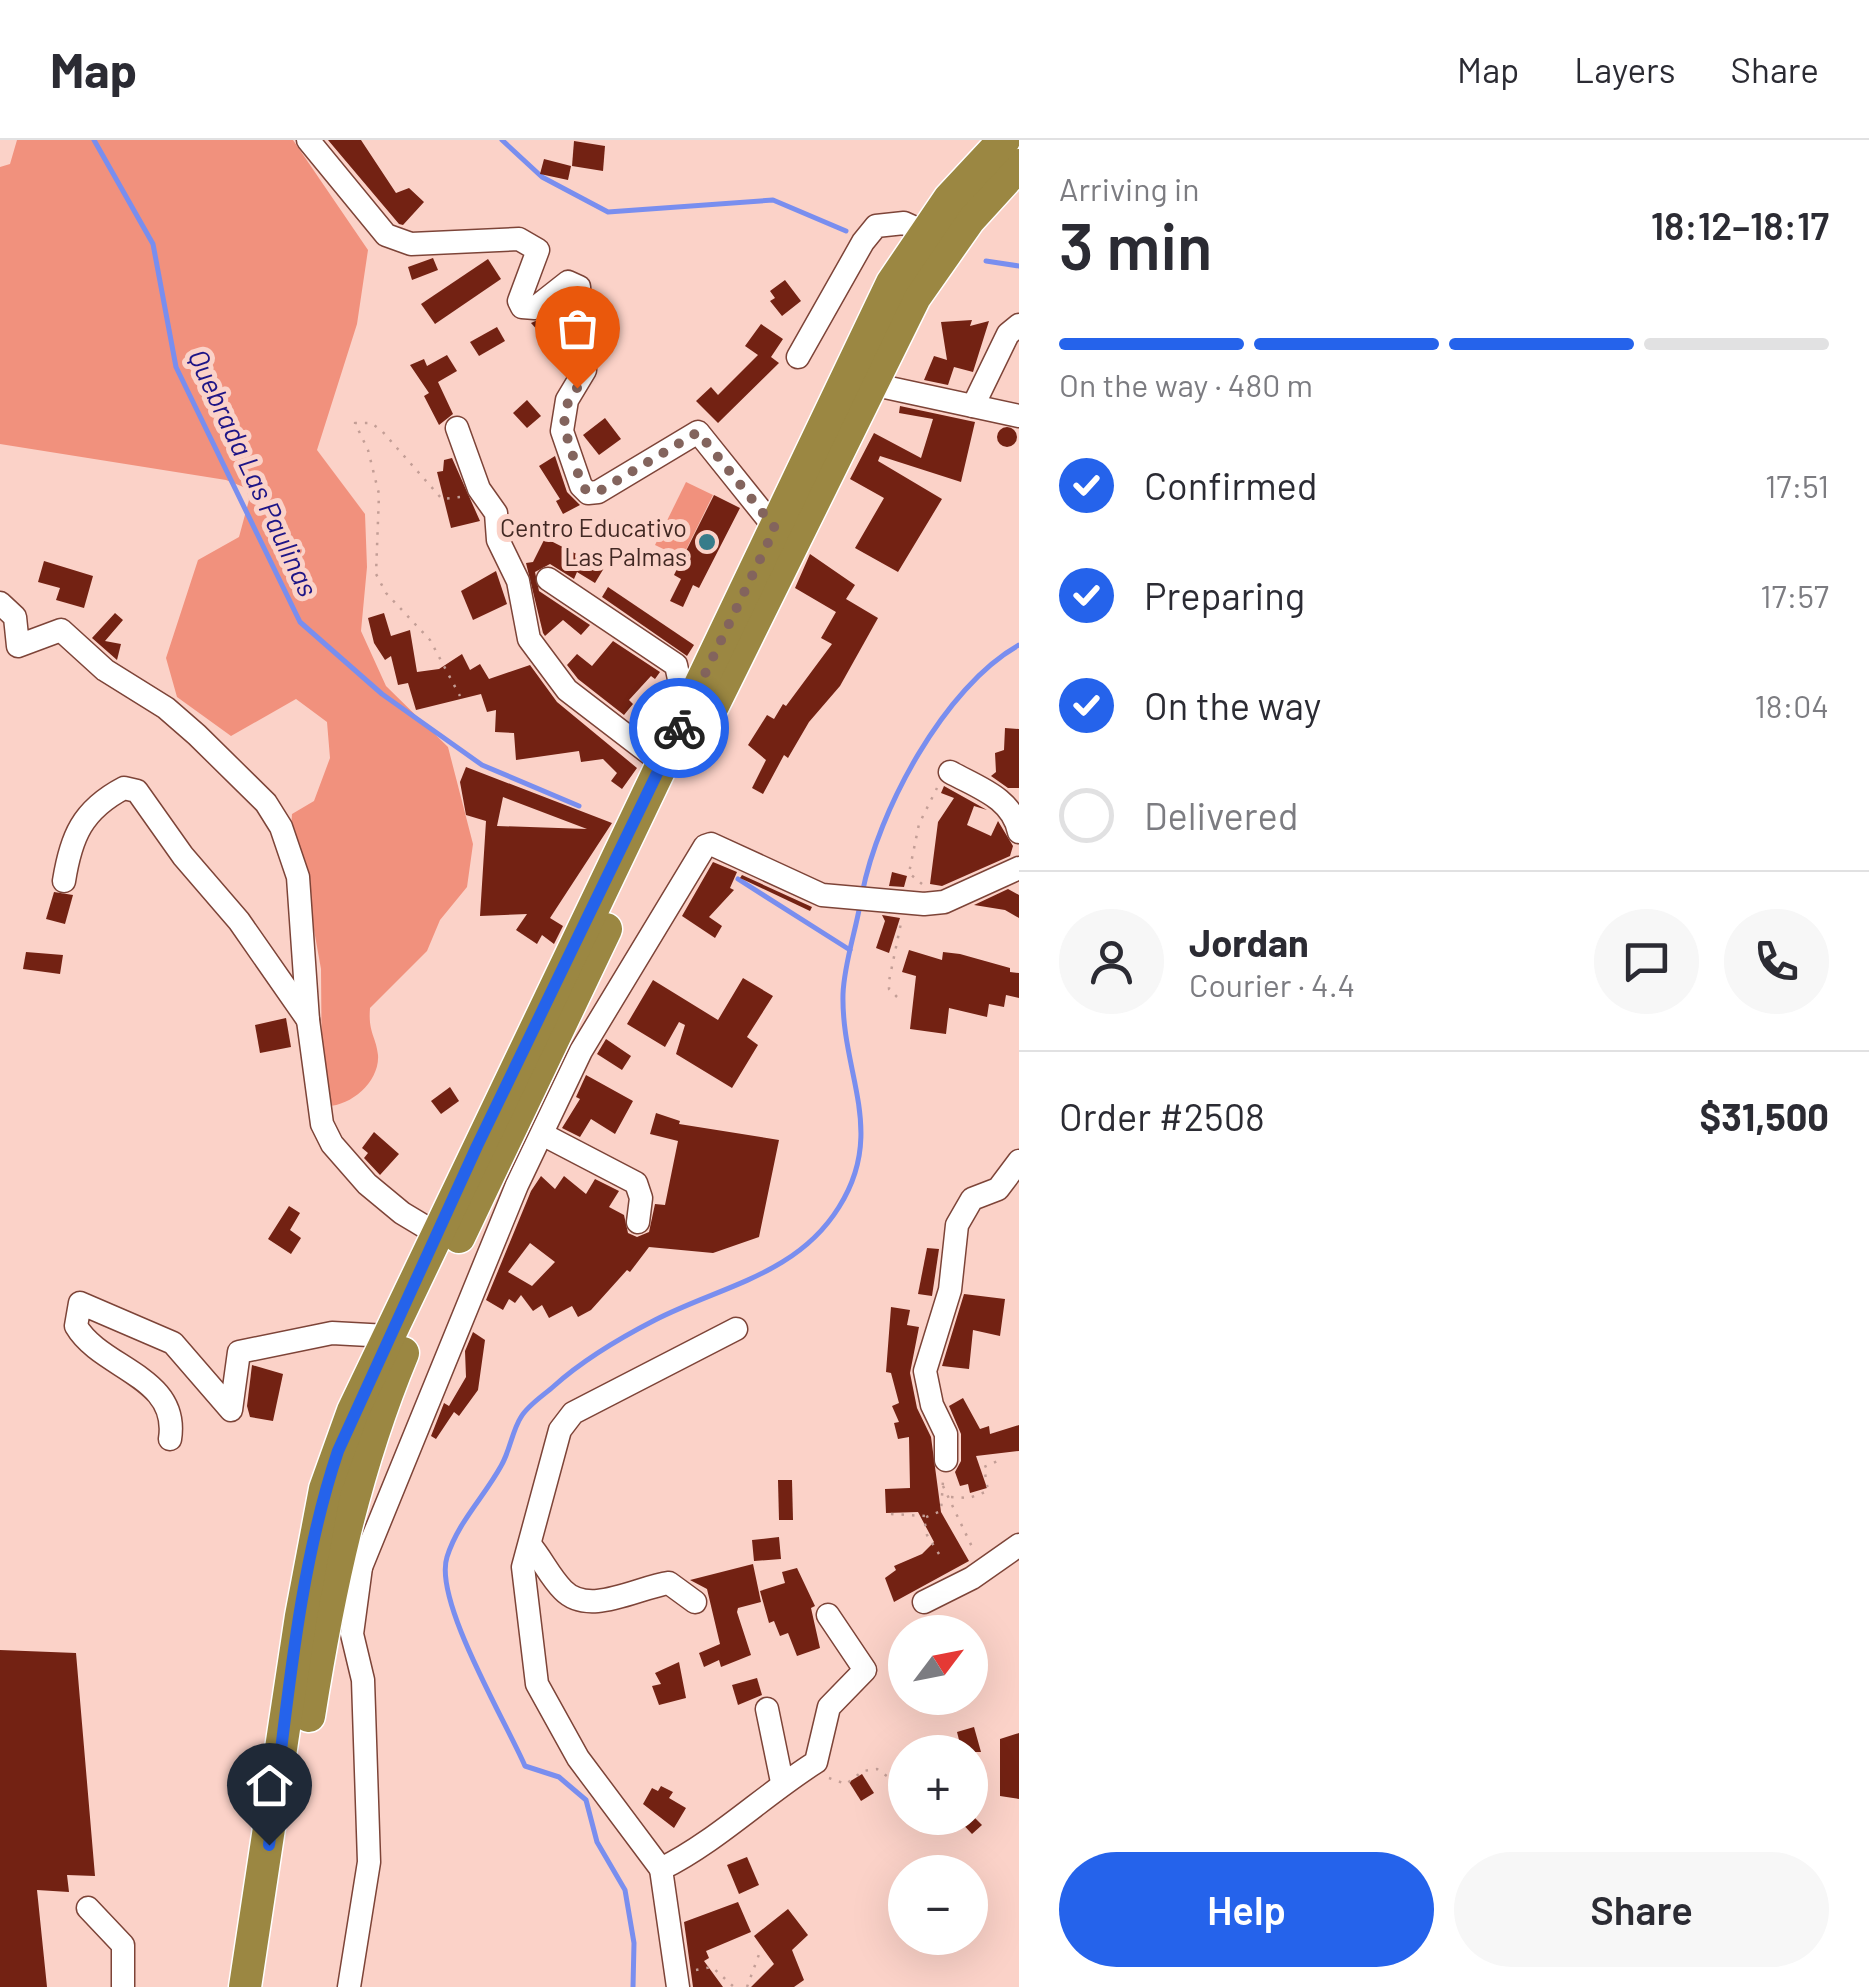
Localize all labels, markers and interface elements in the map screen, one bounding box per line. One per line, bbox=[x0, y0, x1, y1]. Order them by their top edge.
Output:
text: Map bbox=[50, 40, 137, 98]
text: Map bbox=[1457, 48, 1519, 90]
text: Layers bbox=[1574, 48, 1676, 90]
text: Share bbox=[1731, 48, 1819, 90]
text: Arriving in bbox=[1059, 169, 1199, 207]
text: 18:12–18:17 bbox=[1651, 202, 1829, 248]
text: 3 min bbox=[1059, 205, 1212, 283]
pin bbox=[535, 286, 620, 389]
icon: bag bbox=[550, 301, 605, 356]
water label: Quebrada Las Paulinas bbox=[182, 344, 326, 601]
text: On the way · 480 m bbox=[1059, 365, 1313, 403]
icon: check bbox=[1059, 458, 1114, 513]
text: Confirmed bbox=[1144, 462, 1317, 508]
text: 17:51 bbox=[1765, 466, 1829, 504]
place label: Centro Educativo Las Palmas bbox=[500, 512, 687, 571]
marker: Centro Educativo Las Palmas bbox=[696, 531, 718, 553]
icon: check bbox=[1059, 568, 1114, 623]
text: Preparing bbox=[1144, 572, 1305, 618]
text: 17:57 bbox=[1760, 576, 1829, 614]
courier bbox=[629, 678, 729, 778]
icon: check bbox=[1059, 678, 1114, 733]
text: On the way bbox=[1144, 682, 1321, 728]
text: 18:04 bbox=[1755, 686, 1829, 724]
icon: bike bbox=[652, 701, 707, 756]
text: Delivered bbox=[1144, 792, 1298, 838]
button: person bbox=[1059, 909, 1164, 1014]
button: chat bbox=[1594, 909, 1699, 1014]
button: phone bbox=[1724, 909, 1829, 1014]
text: Jordan bbox=[1189, 919, 1309, 965]
text: Courier · 4.4 bbox=[1189, 965, 1355, 1003]
text: Order #2508 bbox=[1059, 1093, 1265, 1139]
text: $31,500 bbox=[1700, 1093, 1829, 1139]
north arrow bbox=[888, 1615, 988, 1715]
map controls bbox=[888, 1615, 988, 1955]
button: + bbox=[888, 1735, 988, 1835]
pin bbox=[227, 1743, 312, 1846]
icon: home bbox=[242, 1758, 297, 1813]
button: Help bbox=[1059, 1852, 1434, 1967]
button: Share bbox=[1454, 1852, 1829, 1967]
button: − bbox=[888, 1855, 988, 1955]

